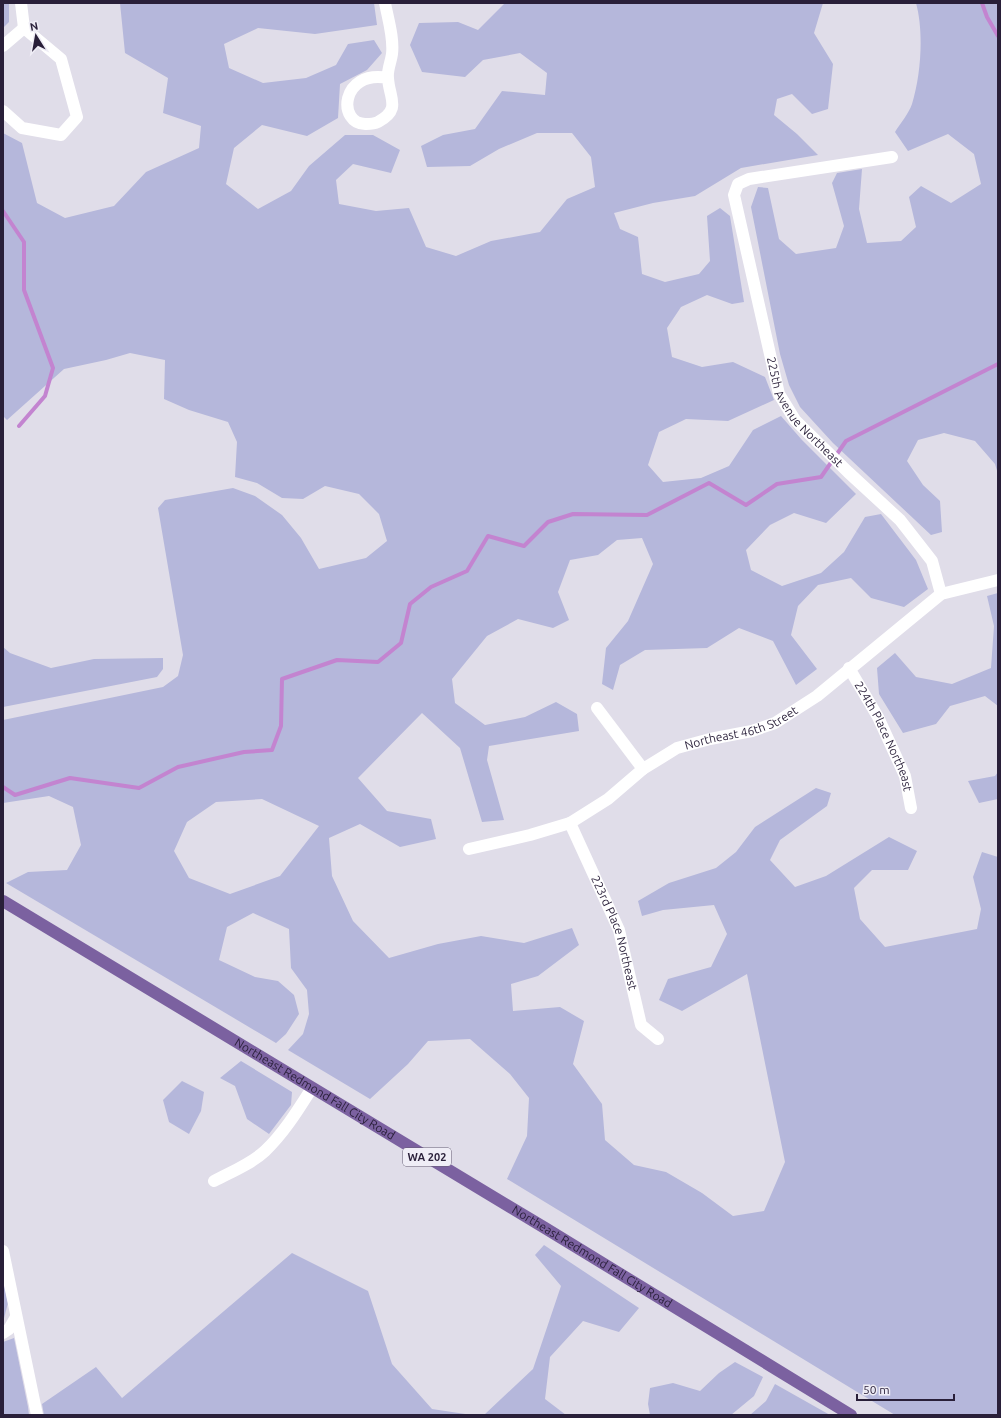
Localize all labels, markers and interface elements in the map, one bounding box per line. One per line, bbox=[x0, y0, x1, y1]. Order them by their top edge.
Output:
north arrow bbox=[16, 16, 56, 56]
text: N bbox=[29, 20, 39, 33]
street label: 225th Avenue Northeast bbox=[765, 356, 846, 469]
street label: 224th Place Northeast bbox=[852, 679, 915, 793]
street label: Northeast 46th Street bbox=[683, 703, 800, 752]
street label: 223rd Place Northeast bbox=[589, 873, 640, 992]
street label: Northeast Redmond Fall City Road bbox=[232, 1035, 397, 1142]
road number: WA 202 bbox=[403, 1148, 451, 1166]
street label: Northeast Redmond Fall City Road bbox=[510, 1203, 674, 1310]
scale bar bbox=[857, 1376, 954, 1402]
text: 50 m bbox=[863, 1383, 890, 1396]

